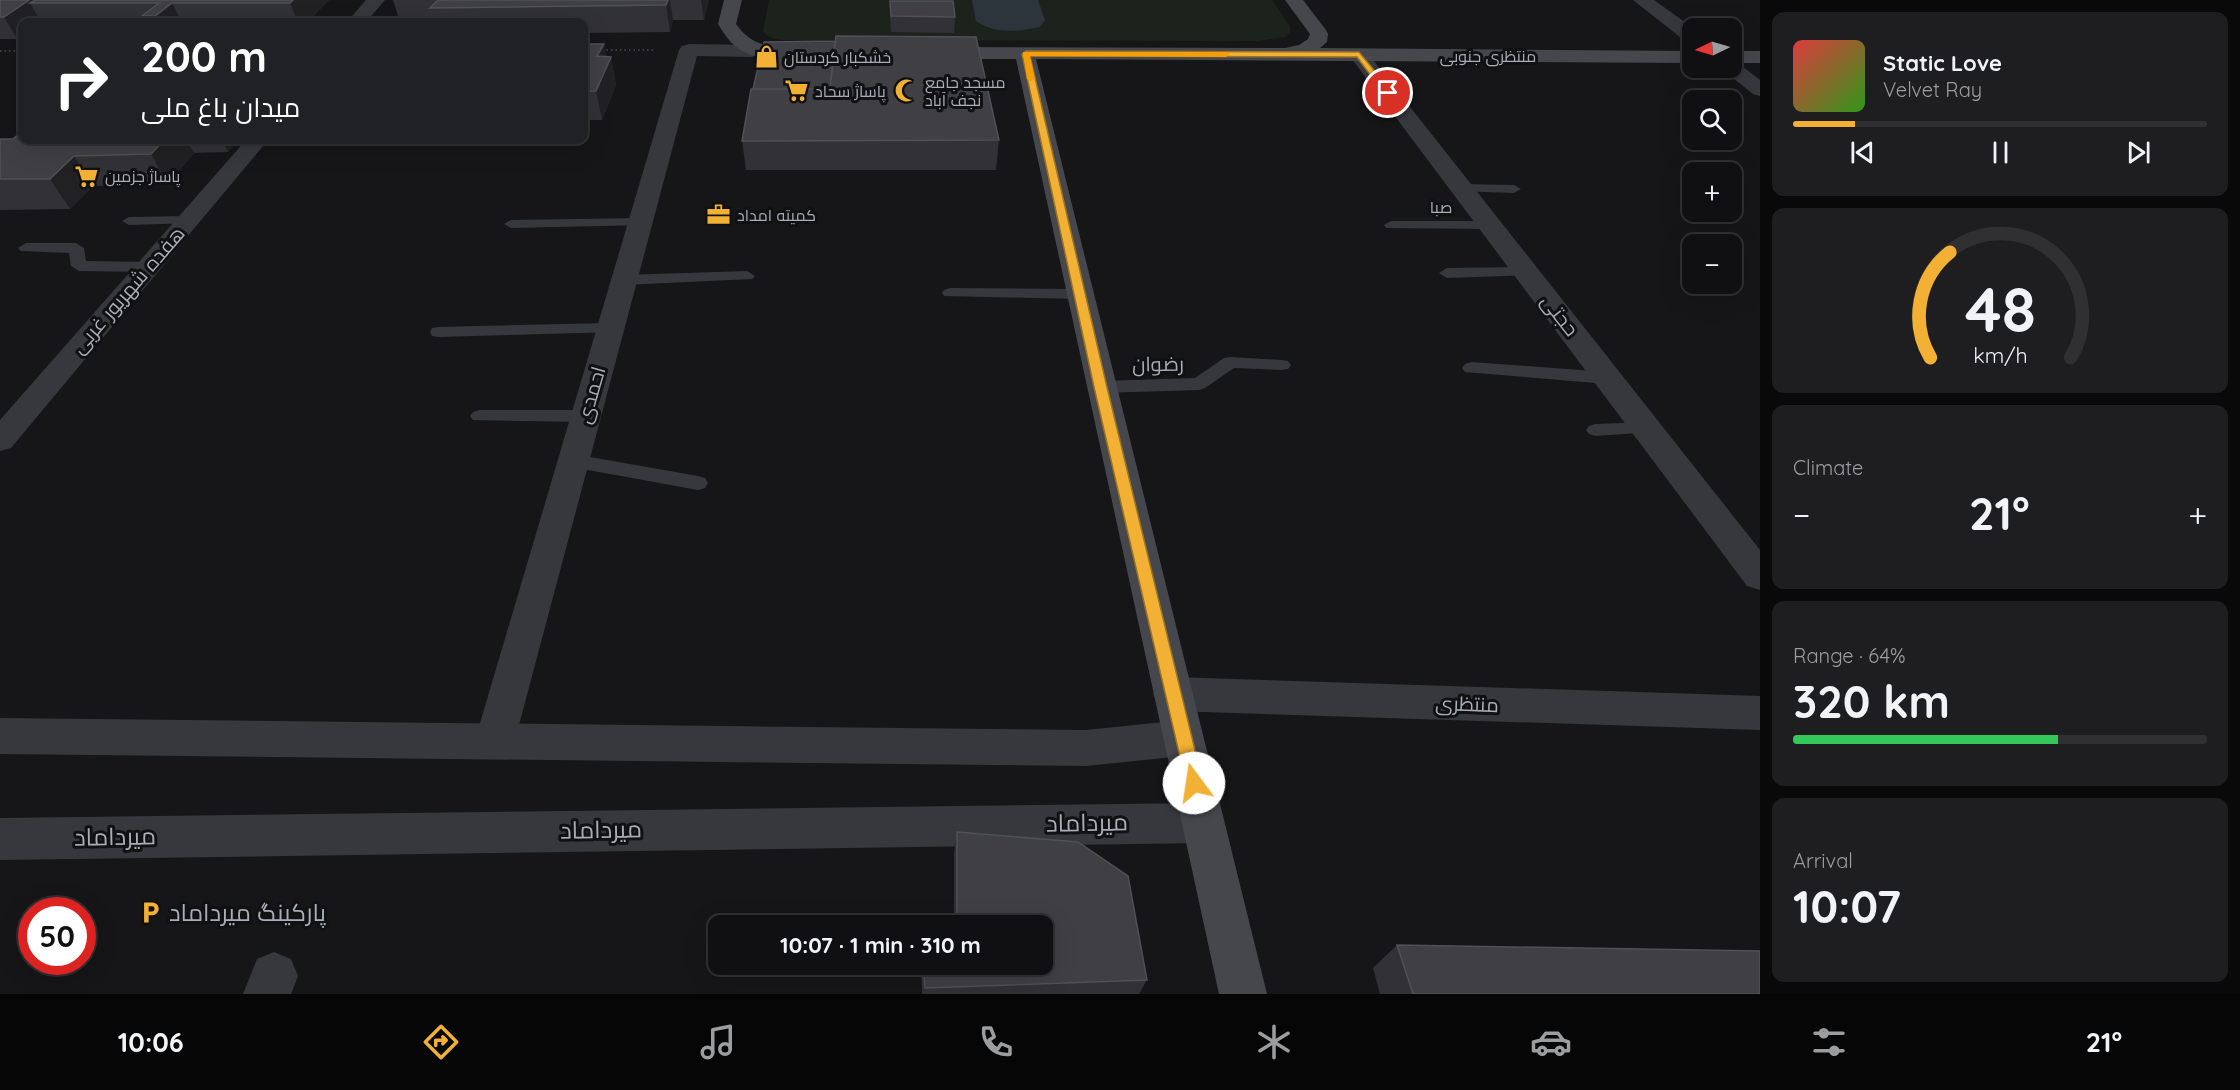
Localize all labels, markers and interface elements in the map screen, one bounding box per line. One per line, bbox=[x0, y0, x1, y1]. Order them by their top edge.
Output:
north arrow bbox=[1682, 18, 1742, 78]
map controls bbox=[1682, 18, 1742, 294]
text: 200 m bbox=[141, 30, 267, 83]
icon: right bbox=[42, 42, 120, 120]
shop icon: خشکبار کردستان bbox=[753, 44, 779, 70]
street label: منتظری جنوبی bbox=[1440, 46, 1536, 67]
place label: خشکبار کردستان bbox=[784, 47, 891, 68]
text: Static Love bbox=[1883, 49, 2002, 77]
pin bbox=[1362, 67, 1413, 118]
place label: مسجد جامع نجف آباد bbox=[925, 72, 1006, 110]
icon: arrive bbox=[1371, 76, 1404, 109]
text: Velvet Ray bbox=[1883, 77, 1982, 102]
supermarket icon: پاساژ سحاد bbox=[784, 78, 810, 104]
mosque icon: مسجد جامع نجف آباد bbox=[894, 78, 920, 104]
place label: پاساژ سحاد bbox=[815, 81, 887, 103]
text: میدان باغ ملی bbox=[141, 90, 300, 124]
button: search bbox=[1682, 90, 1742, 150]
icon: previous bbox=[1846, 136, 1879, 169]
icon: pause bbox=[1984, 136, 2017, 169]
icon: next bbox=[2122, 136, 2155, 169]
button: + bbox=[1682, 162, 1742, 222]
supermarket icon: پاساژ جزمین bbox=[74, 163, 100, 189]
place label: پاساژ جزمین bbox=[105, 166, 181, 188]
street label: صبا bbox=[1430, 197, 1452, 217]
office icon: کمیته امداد bbox=[706, 202, 732, 228]
place label: کمیته امداد bbox=[737, 205, 816, 225]
street label: هفده شهریور غربی bbox=[65, 221, 191, 359]
button: − bbox=[1682, 234, 1742, 294]
text: 48 bbox=[1965, 270, 2035, 348]
street label: حجتی bbox=[1535, 289, 1585, 341]
text: km/h bbox=[1973, 342, 2027, 368]
street label: رضوان bbox=[1132, 351, 1184, 377]
street label: احمدی bbox=[570, 363, 612, 427]
text: Climate bbox=[1793, 455, 1863, 480]
text: 21° bbox=[1969, 485, 2030, 541]
text: − bbox=[1793, 494, 1810, 535]
text: + bbox=[2188, 494, 2207, 535]
text: Range · 64% bbox=[1793, 643, 1905, 668]
text: 320 km bbox=[1793, 673, 1950, 729]
street label: منتظری bbox=[1435, 690, 1499, 718]
position arrow bbox=[1162, 751, 1226, 815]
street label: میرداماد bbox=[1046, 806, 1128, 838]
street label: میرداماد bbox=[560, 813, 642, 845]
street label: میرداماد bbox=[74, 820, 156, 852]
text: Arrival bbox=[1793, 848, 1853, 873]
text: 10:07 bbox=[1793, 878, 1901, 934]
speed limit sign: 50 bbox=[18, 897, 96, 975]
place label: پارکینگ میرداماد bbox=[169, 897, 326, 929]
parking icon: پارکینگ میرداماد bbox=[138, 900, 164, 926]
text: 10:07 · 1 min · 310 m bbox=[780, 931, 981, 959]
icon: directions bbox=[420, 1021, 462, 1063]
icon: music bbox=[697, 1021, 739, 1063]
icon: phone bbox=[975, 1021, 1017, 1063]
icon: climate bbox=[1253, 1021, 1295, 1063]
icon: car bbox=[1530, 1021, 1572, 1063]
icon: filters bbox=[1808, 1021, 1850, 1063]
text: 10:06 bbox=[118, 1025, 184, 1059]
text: 21° bbox=[2086, 1025, 2122, 1059]

